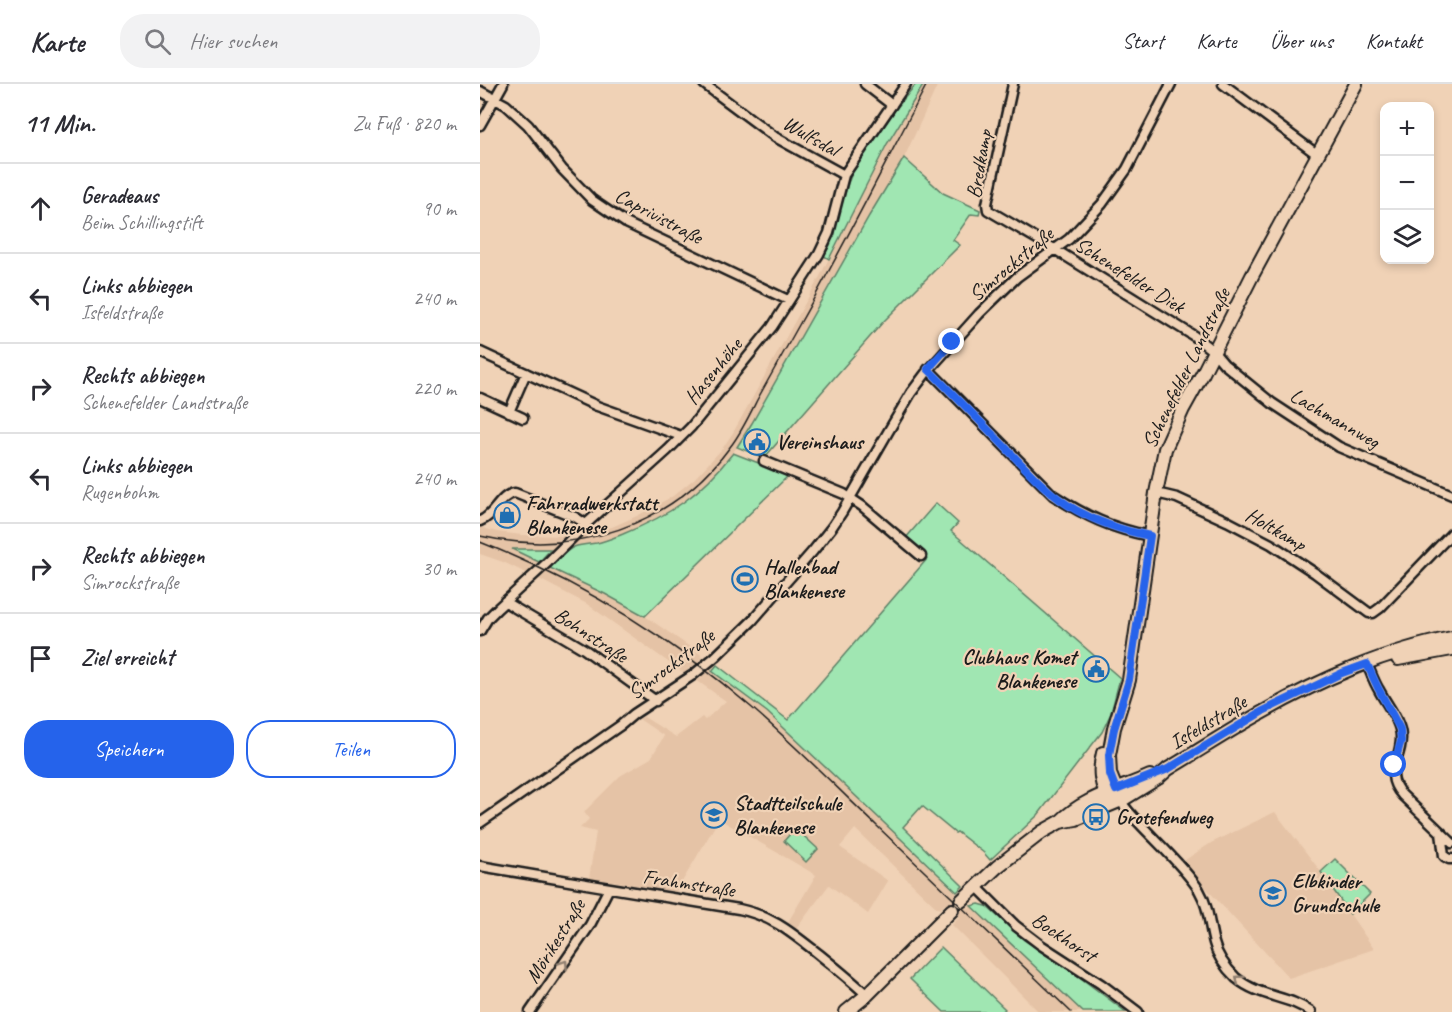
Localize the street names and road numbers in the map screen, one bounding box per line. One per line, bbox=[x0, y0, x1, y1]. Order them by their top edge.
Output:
street label: Wulfsdal bbox=[778, 110, 847, 164]
street label: Bredkamp bbox=[960, 127, 998, 200]
street label: Caprivistraße bbox=[611, 182, 709, 251]
street label: Simrockstraße bbox=[963, 220, 1060, 307]
street label: Schenefelder Diek bbox=[1070, 231, 1191, 320]
street label: Schenefelder Landstraße bbox=[1136, 282, 1237, 452]
street label: Hasenhöhe bbox=[678, 331, 749, 409]
street label: Lachmannweg bbox=[1285, 382, 1386, 455]
street label: Holtkamp bbox=[1241, 501, 1312, 557]
street label: Bohnstraße bbox=[549, 602, 635, 670]
street label: Simrockstraße bbox=[622, 622, 721, 705]
street label: Isfeldstraße bbox=[1165, 688, 1253, 755]
street label: Frahmstraße bbox=[641, 863, 739, 903]
street label: Mörikestraße bbox=[519, 892, 592, 988]
street label: Bockhorst bbox=[1027, 906, 1104, 970]

